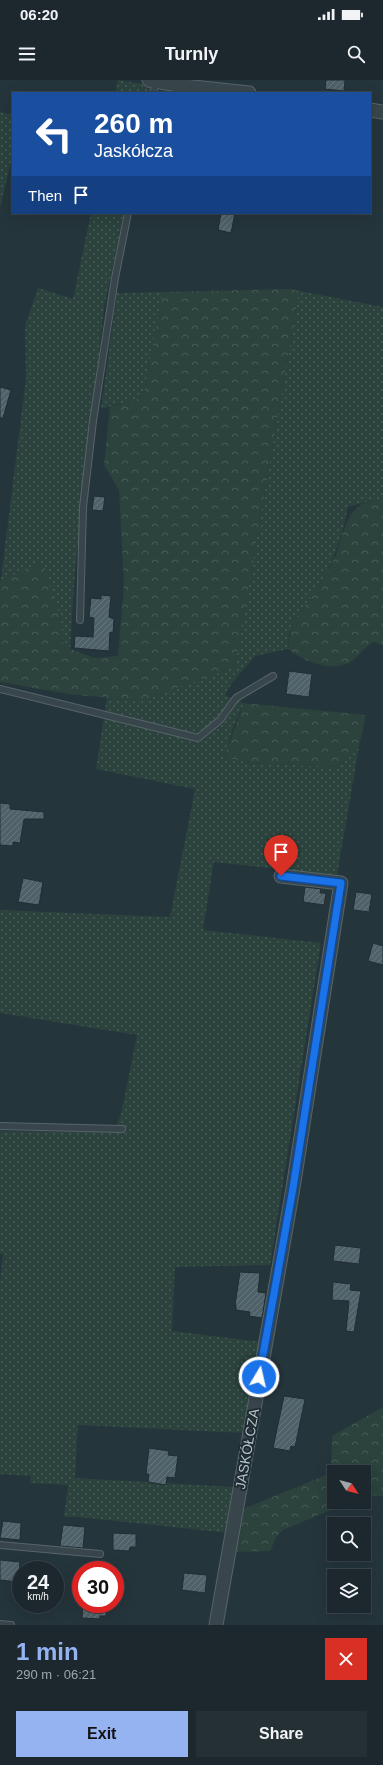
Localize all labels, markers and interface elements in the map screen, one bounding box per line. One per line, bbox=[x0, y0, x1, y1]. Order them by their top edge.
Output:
text: 06:20 bbox=[20, 6, 58, 23]
icon: menu bbox=[16, 43, 38, 65]
icon: search bbox=[345, 43, 367, 65]
text: Turnly bbox=[165, 44, 218, 64]
icon: left bbox=[28, 108, 80, 160]
text: 260 m bbox=[94, 108, 173, 139]
text: Jaskółcza bbox=[94, 141, 173, 161]
icon: arrive bbox=[70, 184, 92, 206]
text: Then bbox=[28, 187, 62, 204]
pin bbox=[264, 835, 298, 876]
icon: arrive bbox=[270, 841, 292, 863]
position arrow bbox=[238, 1356, 280, 1398]
street label: JASKÓŁCZA bbox=[232, 1407, 262, 1491]
north arrow bbox=[327, 1465, 371, 1509]
map controls bbox=[327, 1465, 371, 1613]
button: search bbox=[327, 1517, 371, 1561]
speed limit sign: 30 bbox=[72, 1561, 124, 1613]
button: layers bbox=[327, 1569, 371, 1613]
text: 24 bbox=[27, 1571, 49, 1593]
text: km/h bbox=[27, 1591, 49, 1602]
text: 1 min bbox=[16, 1638, 79, 1665]
button: close bbox=[325, 1638, 367, 1680]
text: 290 m · 06:21 bbox=[16, 1667, 96, 1682]
button: Exit bbox=[16, 1711, 188, 1757]
button: Share bbox=[196, 1711, 367, 1757]

